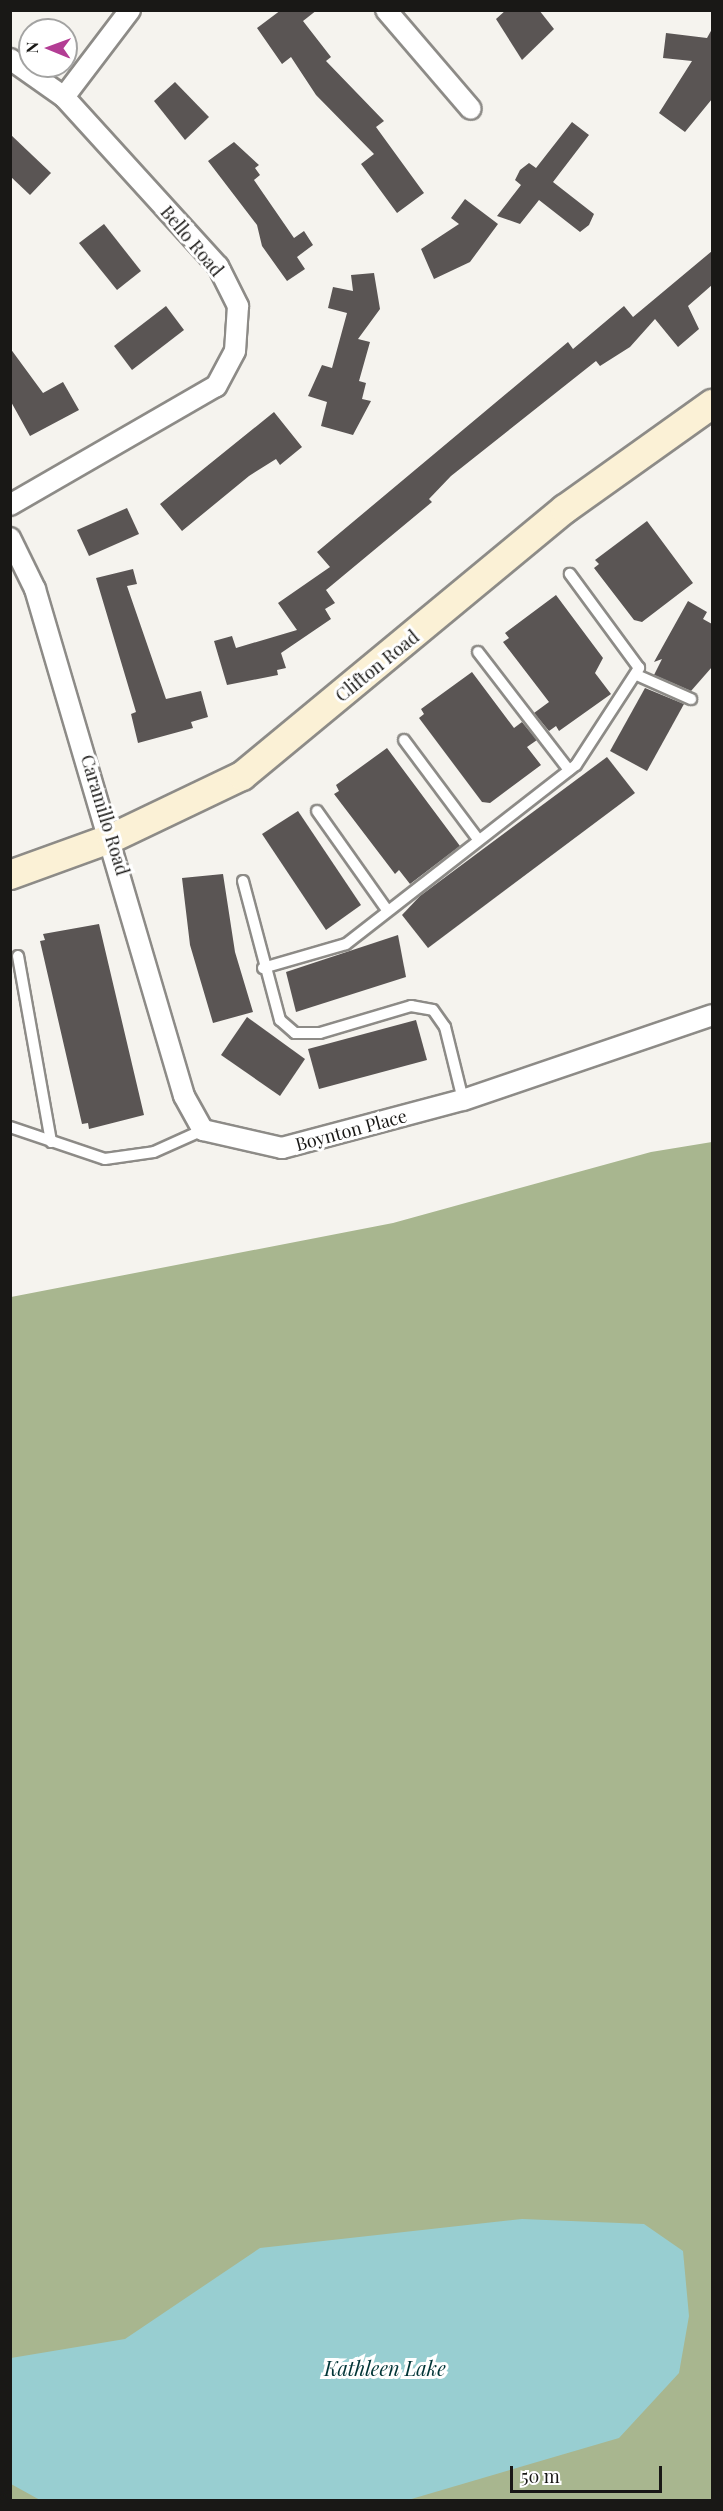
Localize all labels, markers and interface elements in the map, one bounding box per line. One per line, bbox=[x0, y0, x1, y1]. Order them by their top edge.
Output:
north arrow bbox=[18, 18, 78, 78]
text: N bbox=[21, 42, 42, 54]
street label: Bello Road bbox=[156, 201, 228, 281]
street label: Clifton Road bbox=[331, 626, 423, 706]
street label: Caramillo Road bbox=[76, 752, 134, 878]
street label: Boynton Place bbox=[293, 1105, 409, 1155]
water label: Kathleen Lake bbox=[324, 2355, 446, 2379]
scale bar bbox=[513, 2454, 664, 2492]
text: 50 m bbox=[521, 2464, 560, 2488]

